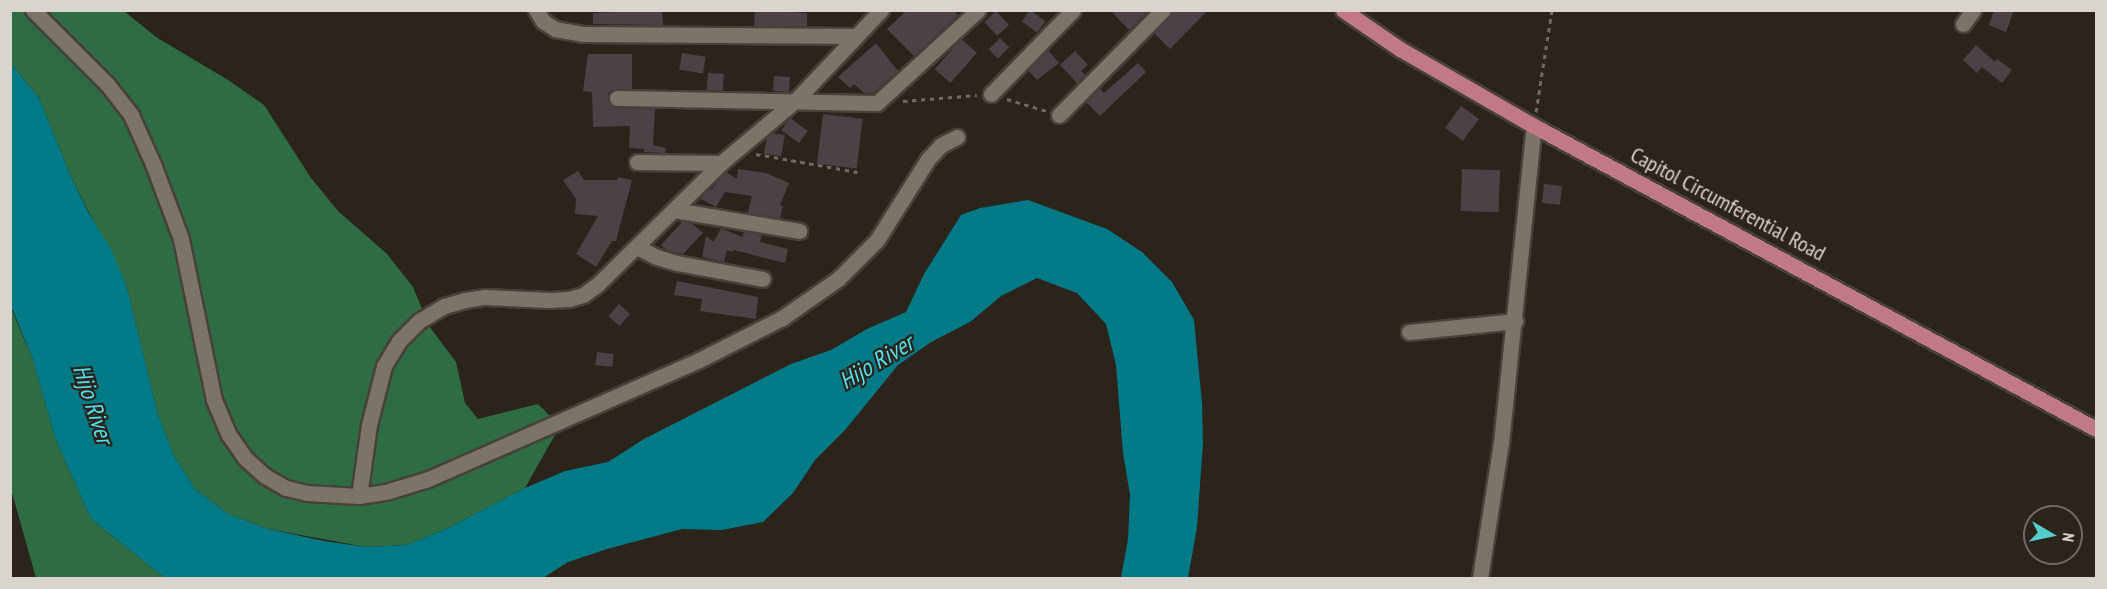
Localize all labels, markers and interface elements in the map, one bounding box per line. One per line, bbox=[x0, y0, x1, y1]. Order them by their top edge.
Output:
street label: Capitol Circumferential Road bbox=[1626, 141, 1830, 267]
water label: Hijo River bbox=[834, 329, 918, 395]
water label: Hijo River bbox=[67, 361, 119, 447]
north arrow bbox=[2023, 505, 2083, 565]
text: N bbox=[2058, 532, 2079, 543]

